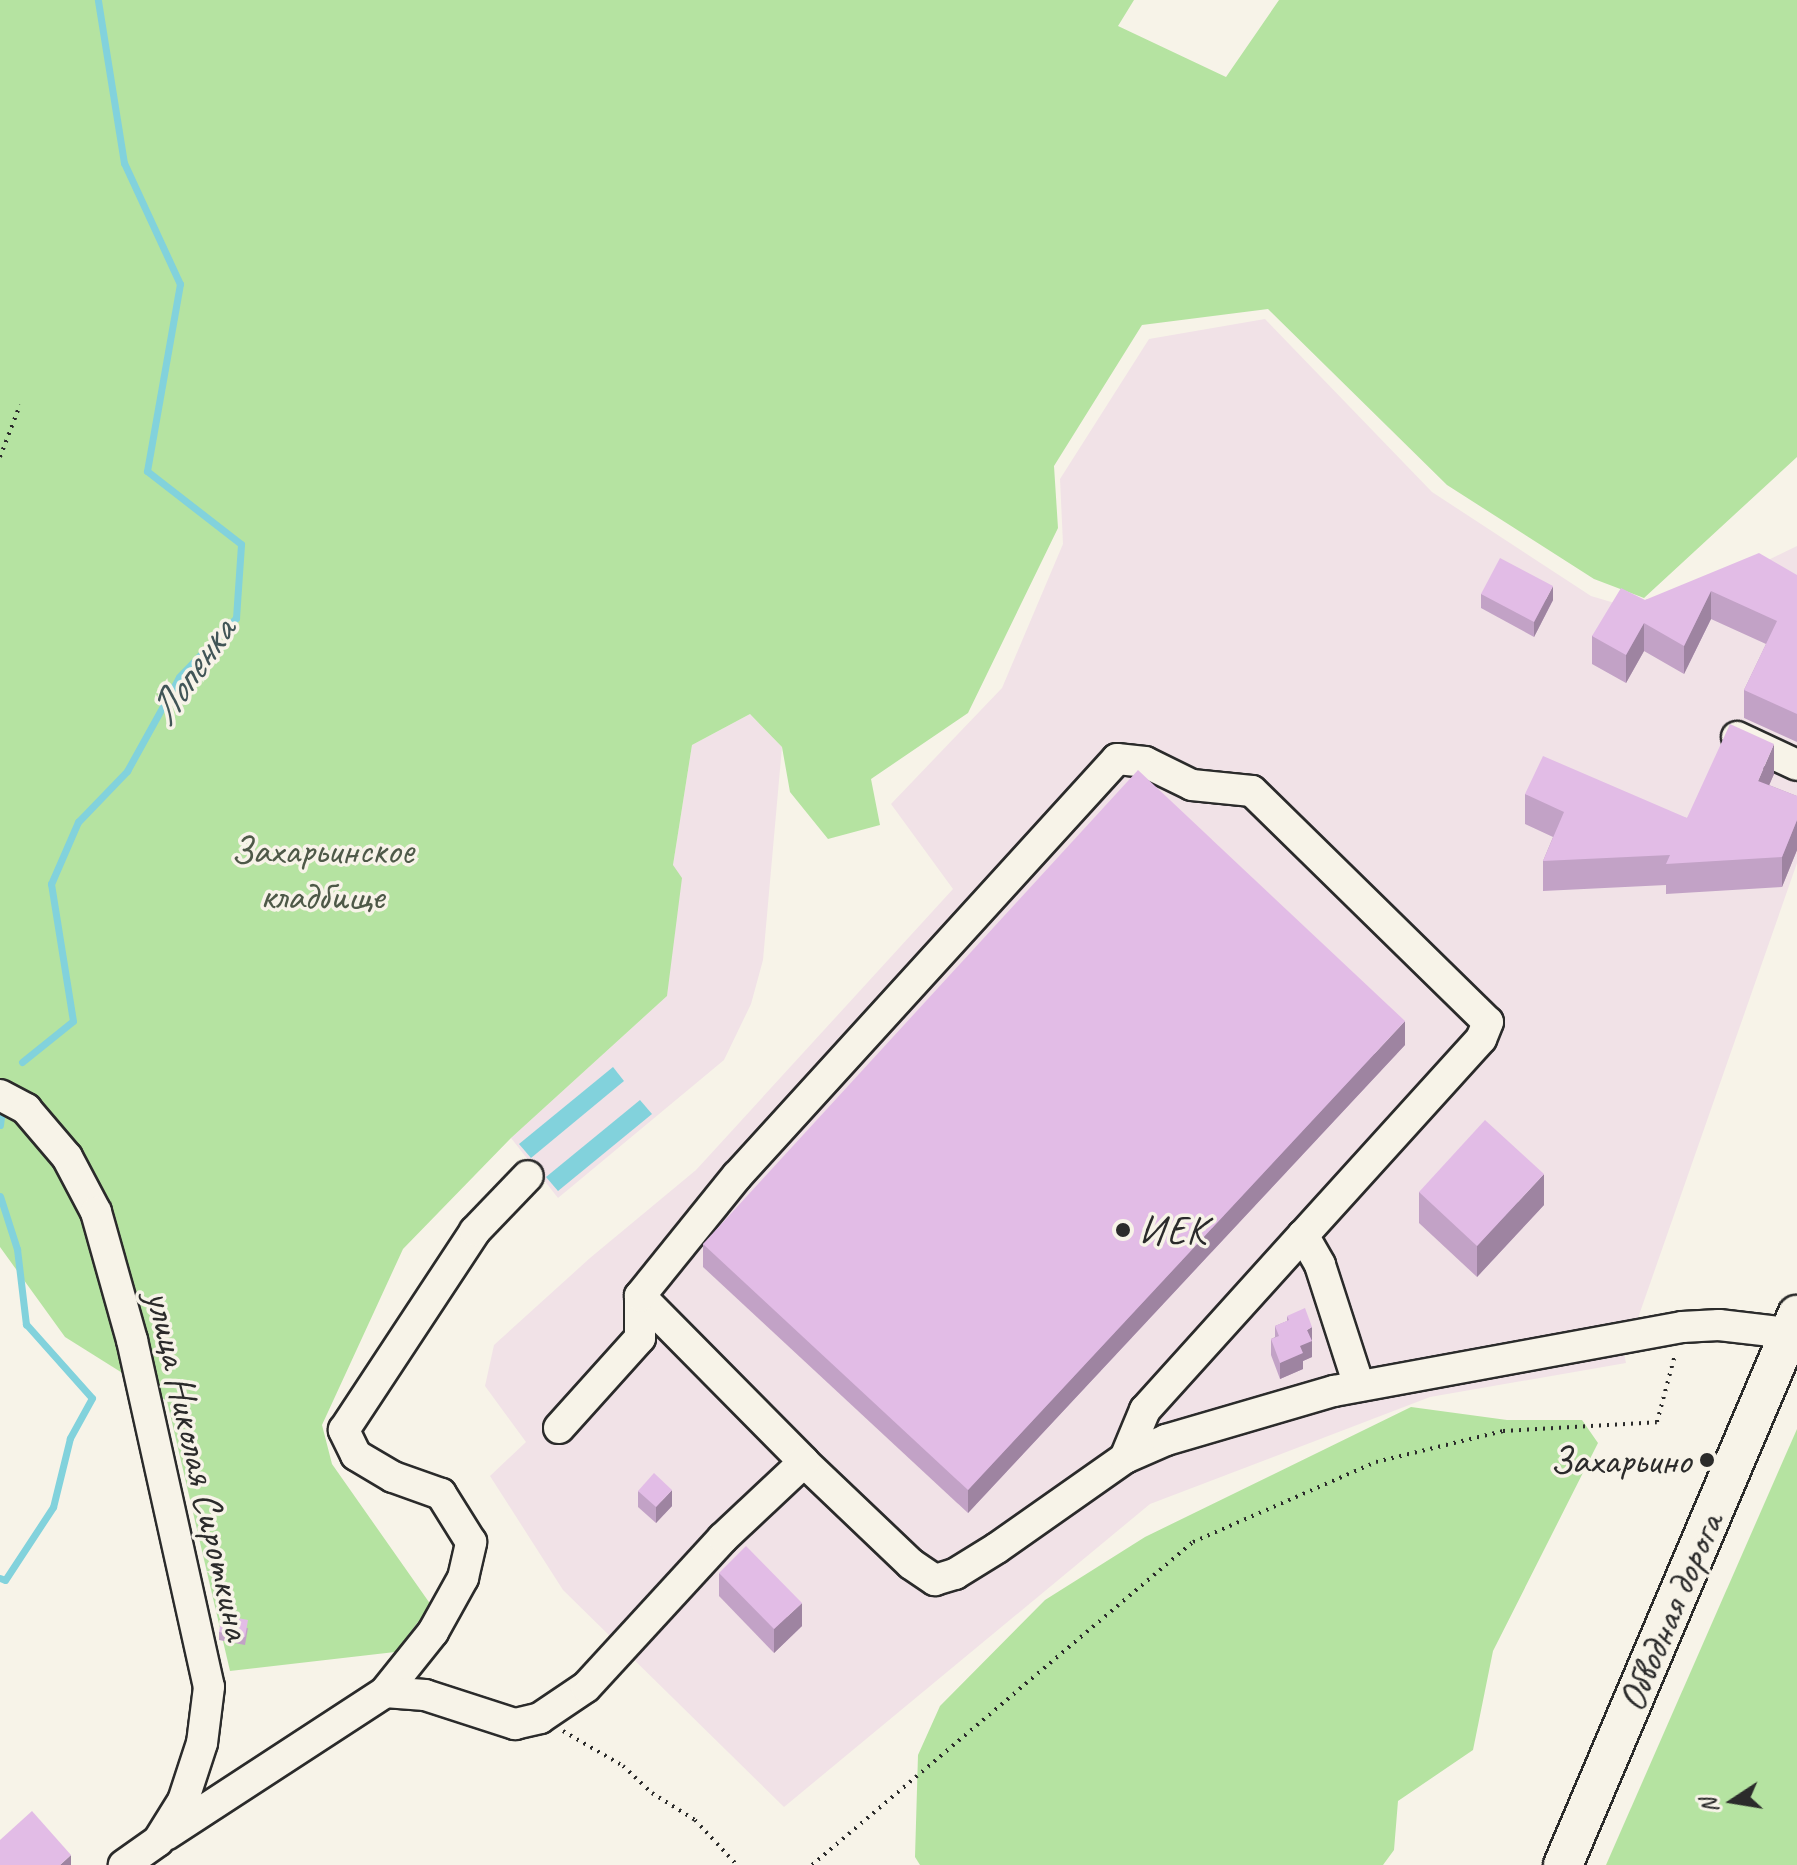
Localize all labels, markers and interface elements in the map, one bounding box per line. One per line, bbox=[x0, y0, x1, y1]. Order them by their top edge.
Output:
water label: Лопенка bbox=[137, 609, 247, 735]
park label: Захарьинское кладбище bbox=[231, 826, 413, 920]
place label: ИЕК bbox=[1139, 1206, 1206, 1254]
marker: ИЕК bbox=[1114, 1221, 1132, 1239]
street label: улица Николая Сироткина bbox=[136, 1287, 262, 1643]
place label: Захарьино bbox=[1550, 1436, 1691, 1484]
marker: Захарьино bbox=[1698, 1451, 1716, 1469]
street label: Обводная дорога bbox=[1607, 1505, 1733, 1719]
north arrow bbox=[1693, 1761, 1773, 1841]
text: N bbox=[1694, 1796, 1725, 1816]

